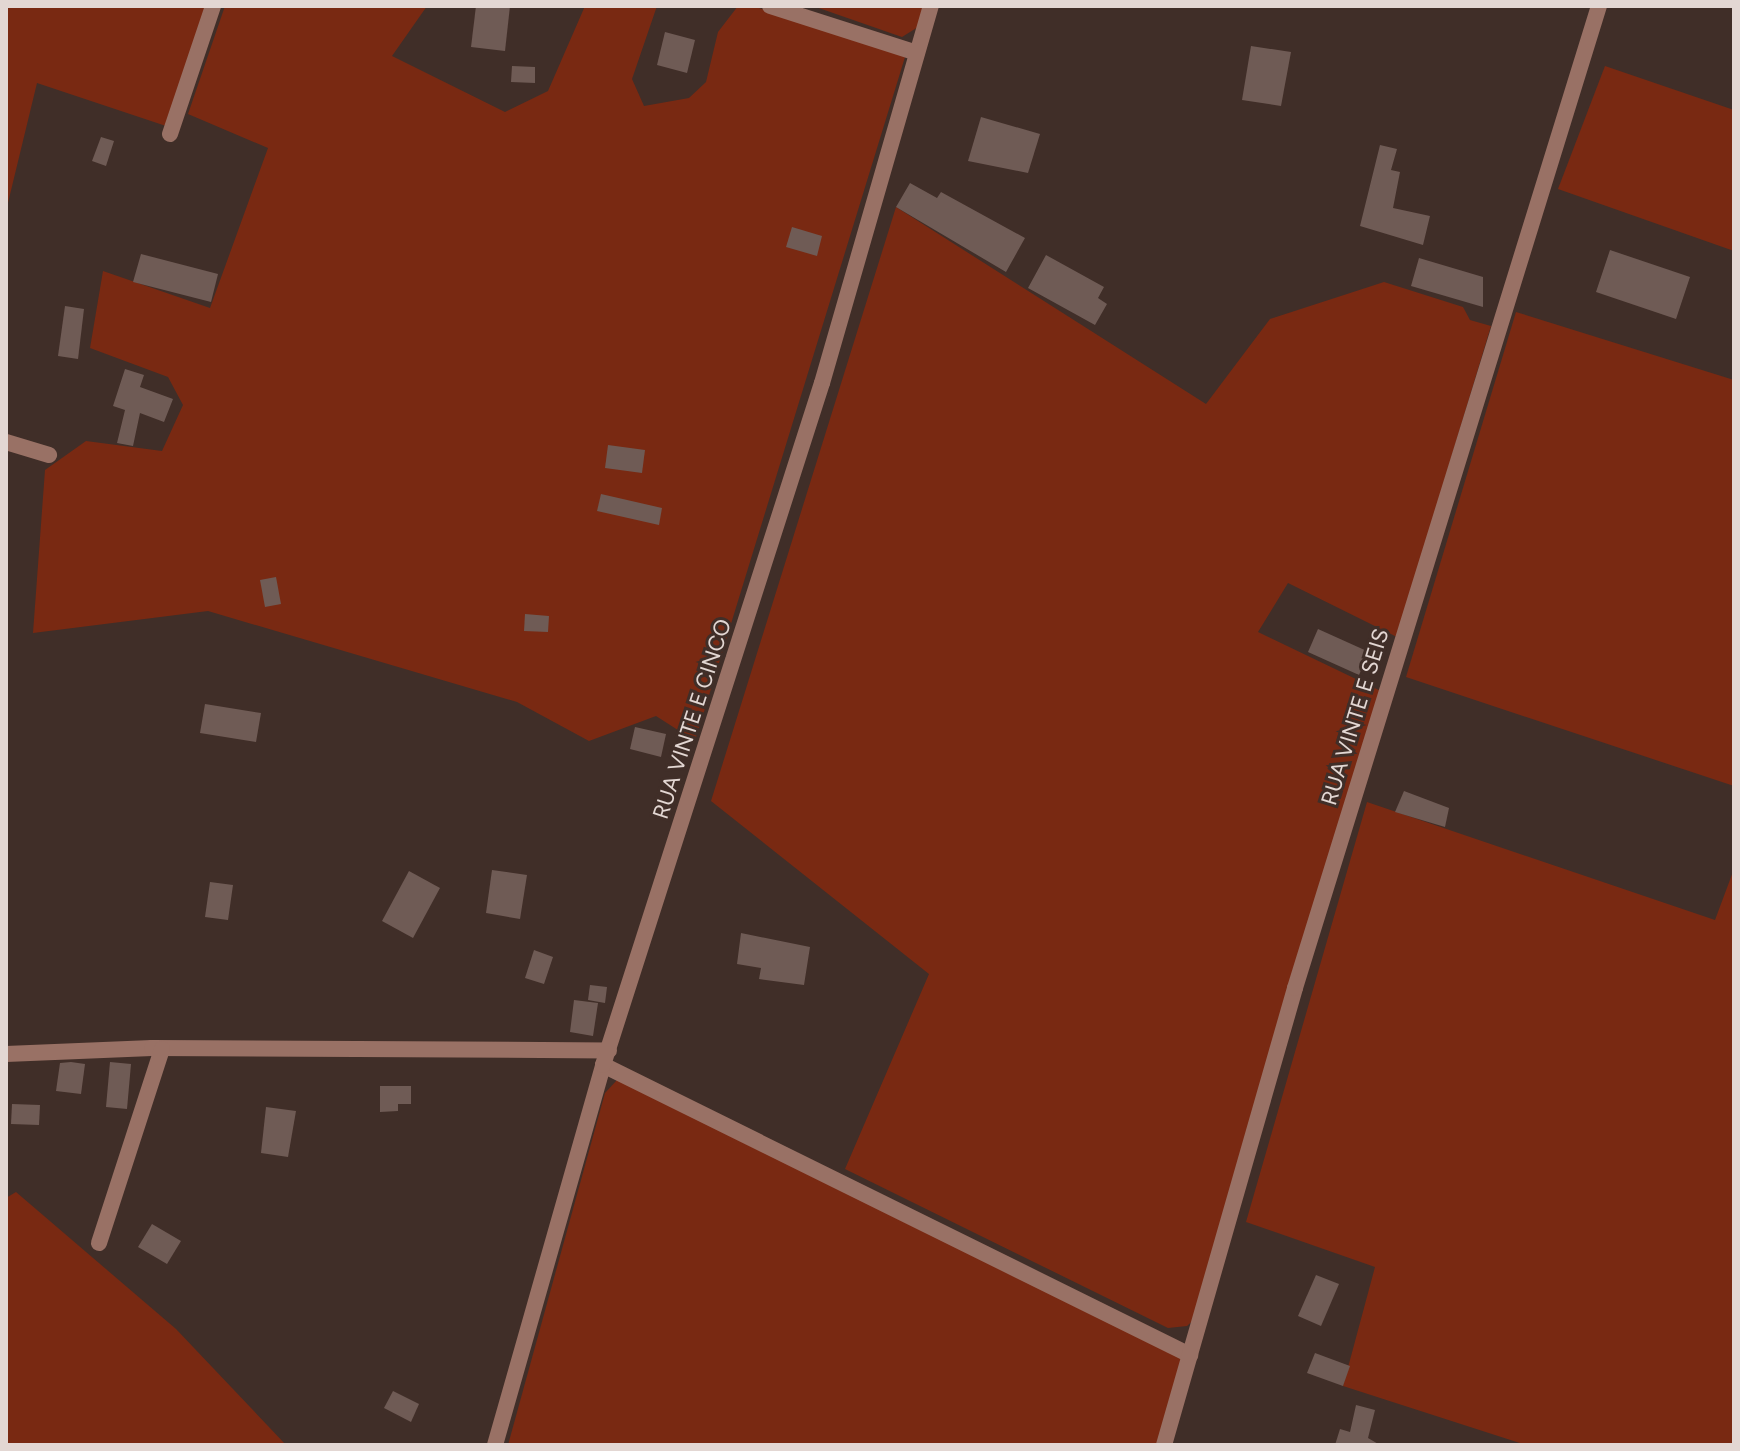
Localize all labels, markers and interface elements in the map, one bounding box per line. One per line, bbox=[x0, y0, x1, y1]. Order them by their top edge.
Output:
street label: RUA VINTE E CINCO bbox=[647, 616, 737, 822]
street label: RUA VINTE E SEIS bbox=[1316, 626, 1394, 808]

